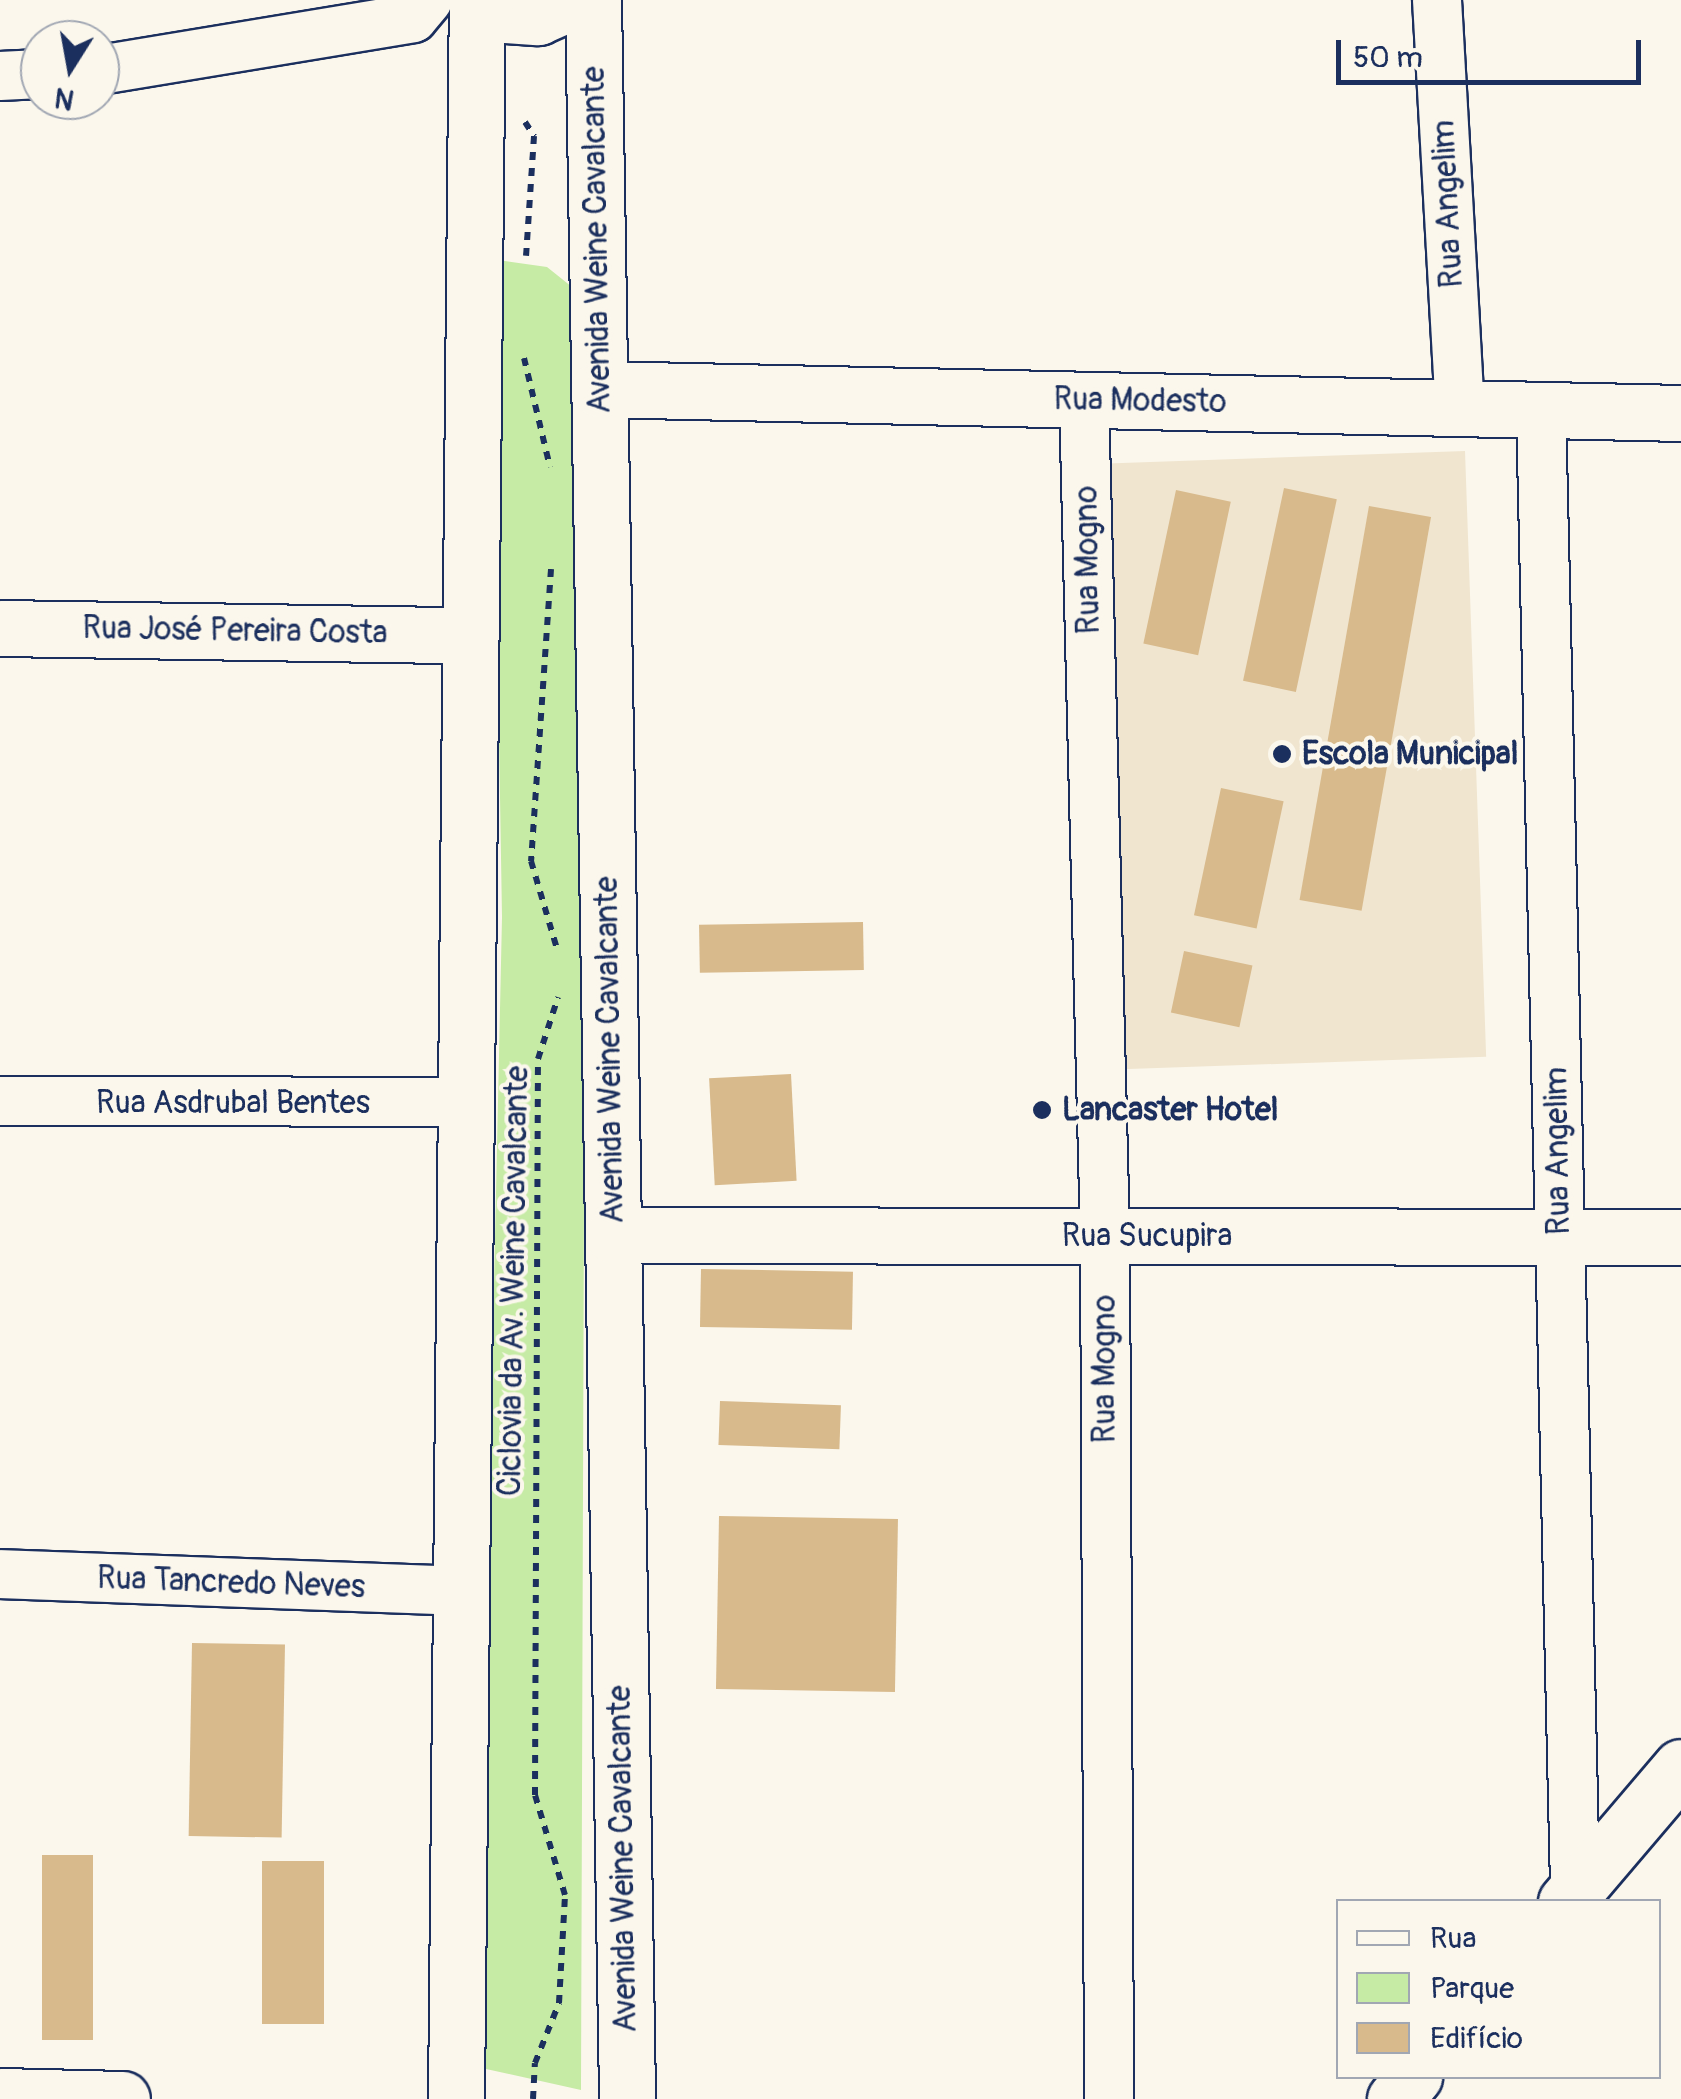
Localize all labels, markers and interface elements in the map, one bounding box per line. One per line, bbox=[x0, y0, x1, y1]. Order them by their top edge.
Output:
north arrow bbox=[20, 20, 120, 120]
scale bar bbox=[1341, 20, 1646, 82]
text: 50 m bbox=[1353, 39, 1423, 76]
street label: Avenida Weine Cavalcante bbox=[575, 66, 619, 414]
text: N bbox=[52, 79, 77, 117]
street label: Rua Angelim bbox=[1424, 119, 1472, 289]
street label: Rua Modesto bbox=[1053, 380, 1227, 422]
street label: Rua Mogno bbox=[1068, 485, 1108, 635]
street label: Rua José Pereira Costa bbox=[82, 609, 388, 653]
place label: Escola Municipal bbox=[1302, 735, 1518, 773]
marker: Escola Municipal bbox=[1271, 743, 1293, 765]
street label: Avenida Weine Cavalcante bbox=[588, 876, 632, 1224]
street label: Ciclovia da Av. Weine Cavalcante bbox=[491, 1065, 537, 1497]
street label: Rua Angelim bbox=[1537, 1067, 1579, 1235]
street label: Rua Asdrubal Bentes bbox=[96, 1084, 370, 1122]
place label: Lancaster Hotel bbox=[1062, 1091, 1278, 1129]
marker: Lancaster Hotel bbox=[1031, 1099, 1053, 1121]
street label: Rua Sucupira bbox=[1062, 1217, 1232, 1255]
street label: Rua Mogno bbox=[1086, 1295, 1124, 1443]
street label: Rua Tancredo Neves bbox=[96, 1559, 366, 1607]
street label: Avenida Weine Cavalcante bbox=[601, 1685, 645, 2033]
legend bbox=[1336, 1899, 1661, 2079]
text: Rua bbox=[1430, 1920, 1476, 1957]
text: Parque bbox=[1430, 1970, 1514, 2007]
text: Edifício bbox=[1430, 2020, 1523, 2057]

